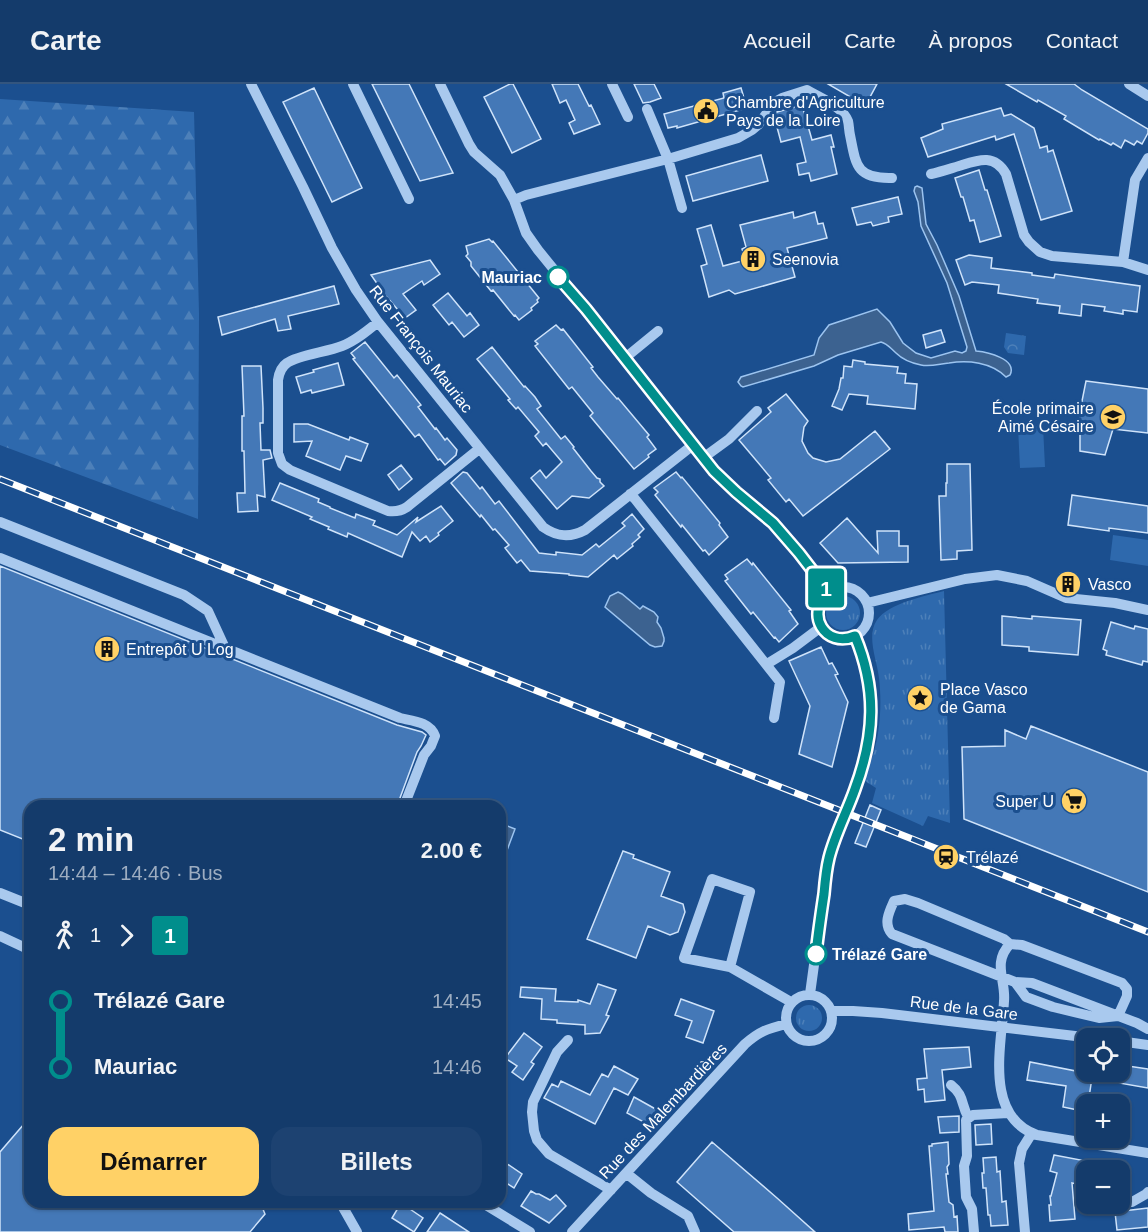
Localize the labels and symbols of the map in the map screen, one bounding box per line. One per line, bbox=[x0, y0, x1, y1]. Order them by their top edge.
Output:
place label: Chambre d'Agriculture Pays de la Loire bbox=[726, 94, 885, 129]
public building icon: Chambre d'Agriculture Pays de la Loire bbox=[691, 96, 721, 126]
building icon: Seenovia bbox=[738, 244, 768, 274]
place label: Seenovia bbox=[772, 251, 839, 268]
marker: Mauriac bbox=[547, 266, 569, 288]
place label: Mauriac bbox=[482, 269, 542, 286]
street label: Rue François Mauriac bbox=[366, 282, 476, 416]
place label: École primaire Aimé Césaire bbox=[992, 399, 1094, 435]
school or university icon: École primaire Aimé Césaire bbox=[1098, 402, 1128, 432]
line badge: 1 bbox=[806, 568, 846, 608]
building icon: Vasco bbox=[1053, 569, 1083, 599]
place label: Vasco bbox=[1088, 576, 1131, 593]
building icon: Entrepôt U Log bbox=[92, 634, 122, 664]
place label: Entrepôt U Log bbox=[126, 641, 234, 658]
place label: Place Vasco de Gama bbox=[940, 681, 1028, 716]
place icon: Place Vasco de Gama bbox=[905, 683, 935, 713]
supermarket icon: Super U bbox=[1059, 786, 1089, 816]
place label: Super U bbox=[995, 793, 1054, 810]
station icon: Trélazé bbox=[931, 842, 961, 872]
place label: Trélazé bbox=[966, 849, 1019, 866]
marker: Trélazé Gare bbox=[805, 943, 827, 965]
place label: Trélazé Gare bbox=[832, 946, 927, 963]
street label: Rue de la Gare bbox=[909, 993, 1019, 1023]
street label: Rue des Malembardières bbox=[596, 1040, 730, 1182]

